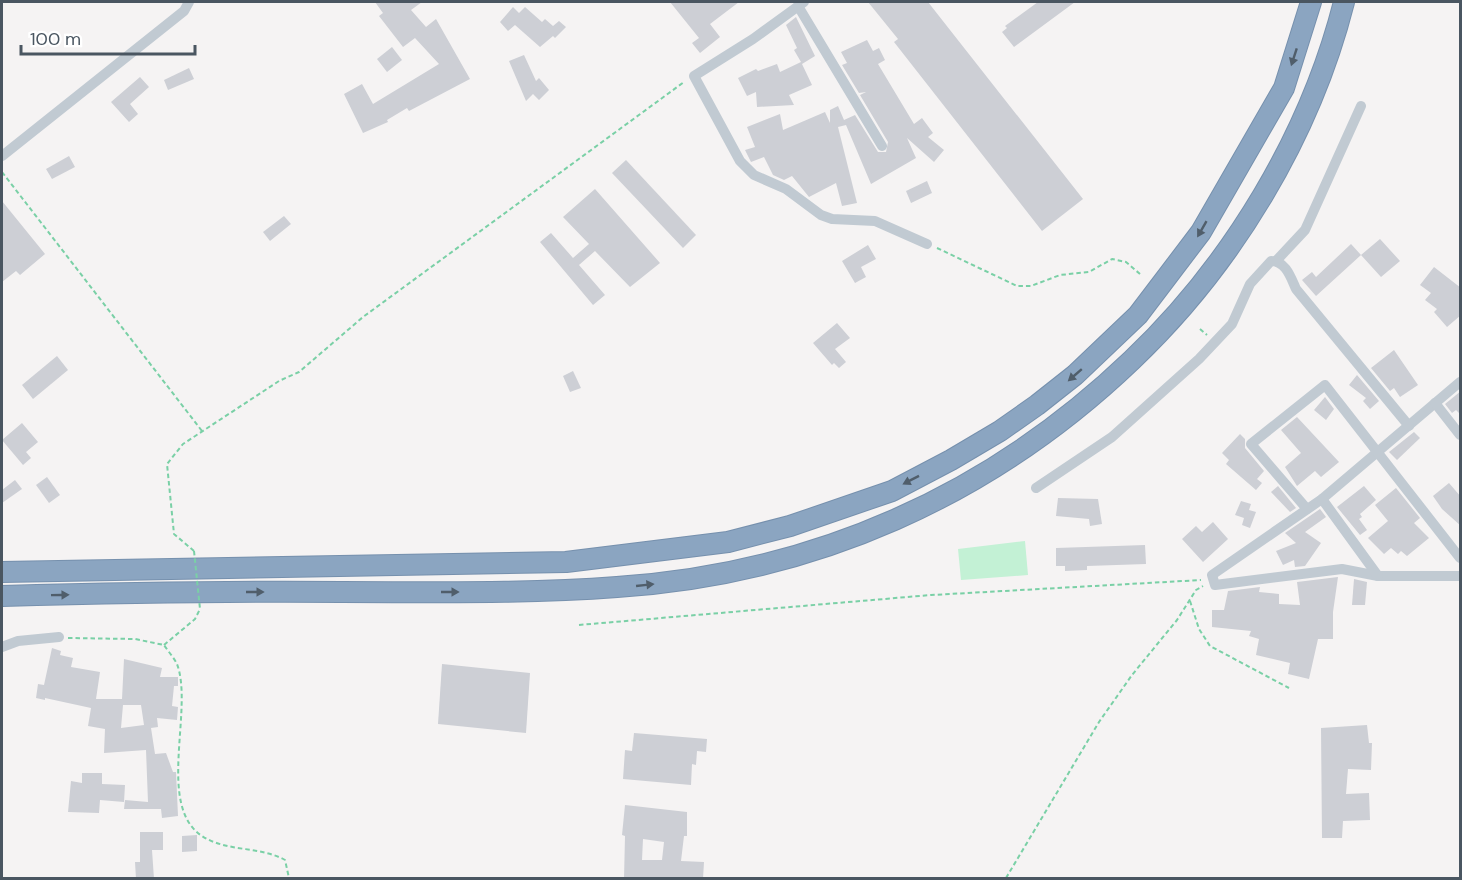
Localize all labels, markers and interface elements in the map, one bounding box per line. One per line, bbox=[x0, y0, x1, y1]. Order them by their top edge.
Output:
scale bar bbox=[21, 18, 195, 56]
text: 100 m bbox=[30, 27, 81, 51]
one-way arrow bbox=[1288, 48, 1298, 66]
one-way arrow bbox=[1197, 221, 1208, 237]
one-way arrow bbox=[1068, 368, 1083, 381]
one-way arrow bbox=[903, 476, 920, 485]
one-way arrow bbox=[635, 580, 654, 589]
one-way arrow bbox=[245, 587, 264, 597]
one-way arrow bbox=[440, 587, 459, 597]
one-way arrow bbox=[50, 590, 69, 599]

